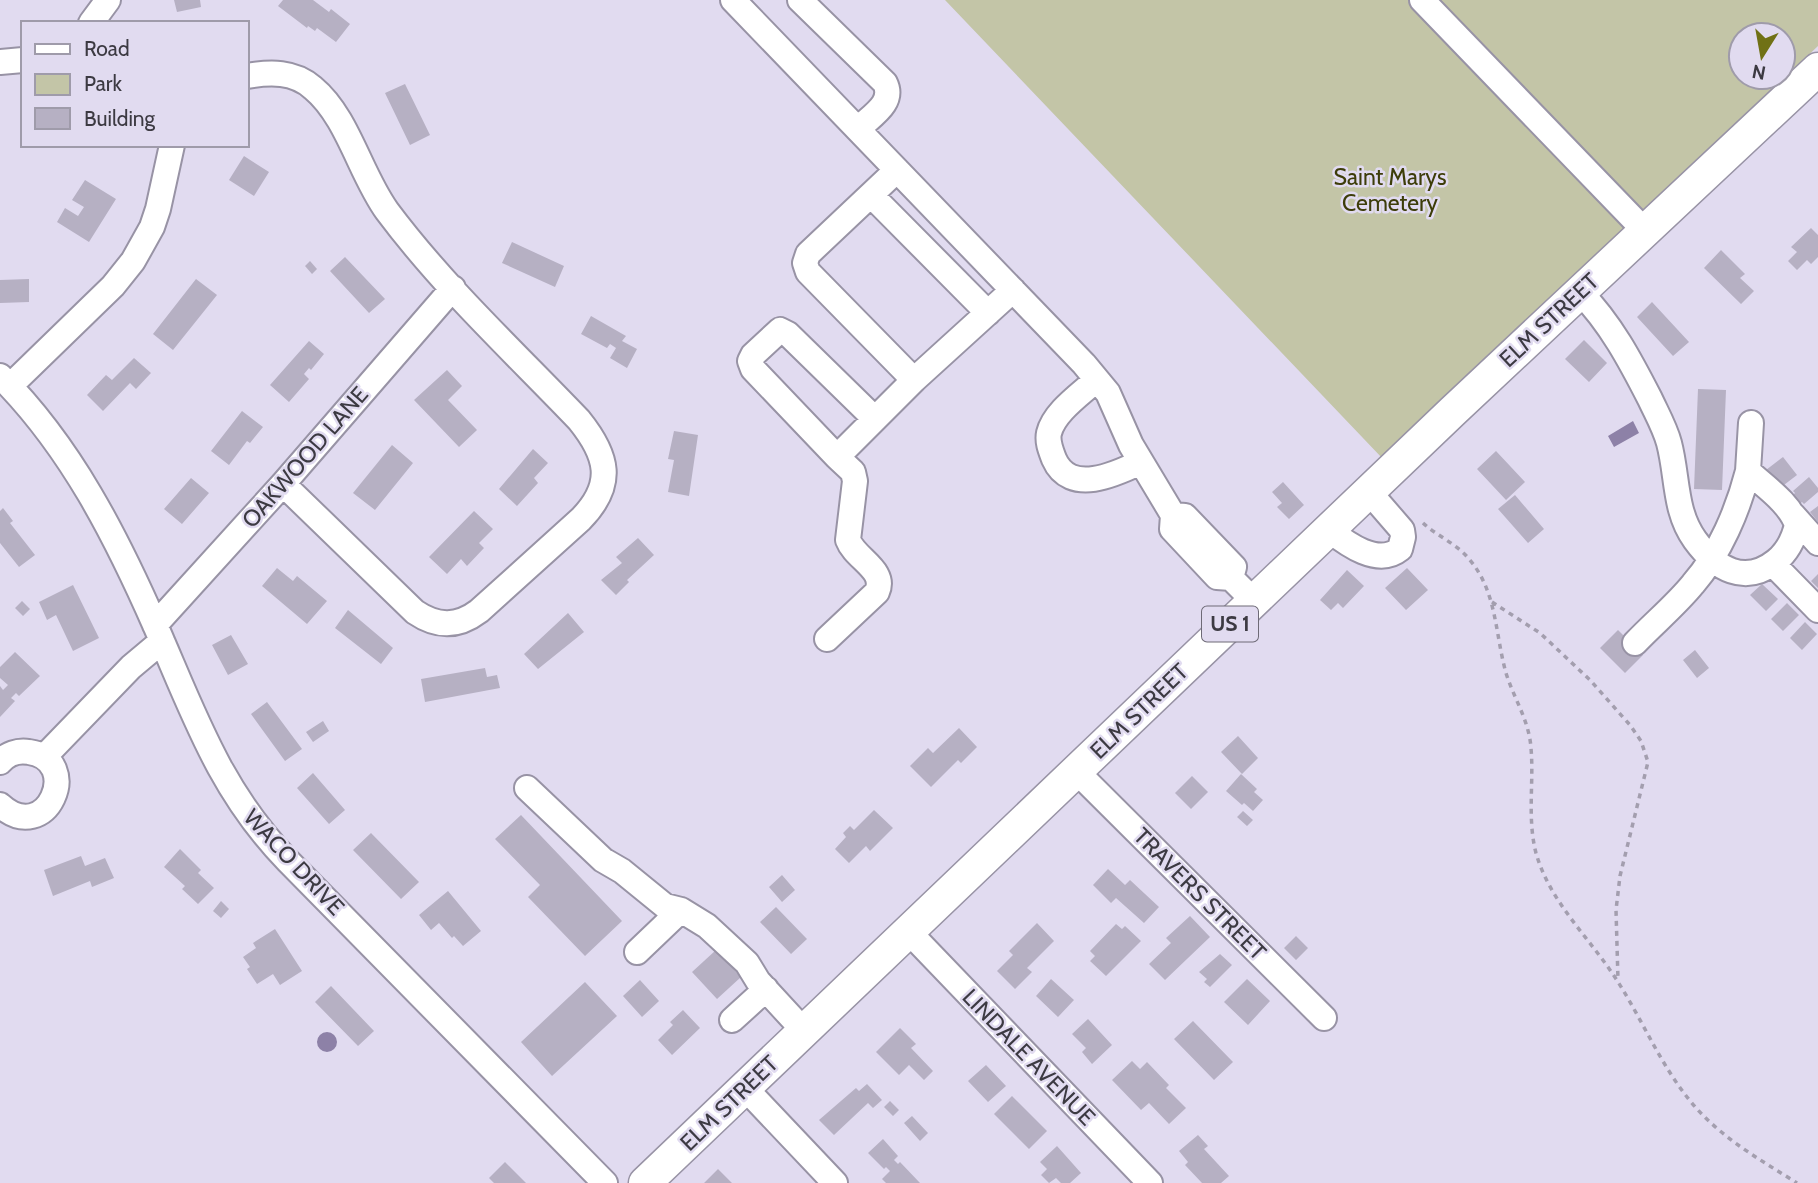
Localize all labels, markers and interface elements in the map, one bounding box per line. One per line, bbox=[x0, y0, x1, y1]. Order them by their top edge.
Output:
legend bbox=[21, 21, 248, 147]
north arrow bbox=[1727, 21, 1797, 91]
text: Road bbox=[84, 36, 130, 61]
text: N bbox=[1750, 60, 1768, 85]
text: Park bbox=[84, 71, 122, 96]
text: Building bbox=[84, 106, 156, 131]
park label: Saint Marys Cemetery bbox=[1334, 163, 1446, 217]
street label: ELM STREET bbox=[1494, 267, 1604, 373]
street label: OAKWOOD LANE bbox=[236, 381, 374, 533]
road number: US 1 bbox=[1202, 606, 1258, 642]
street label: ELM STREET bbox=[1084, 657, 1194, 765]
street label: WACO DRIVE bbox=[238, 803, 350, 921]
street label: TRAVERS STREET bbox=[1128, 822, 1272, 966]
street label: LINDALE AVENUE bbox=[957, 983, 1101, 1131]
street label: ELM STREET bbox=[674, 1049, 784, 1157]

